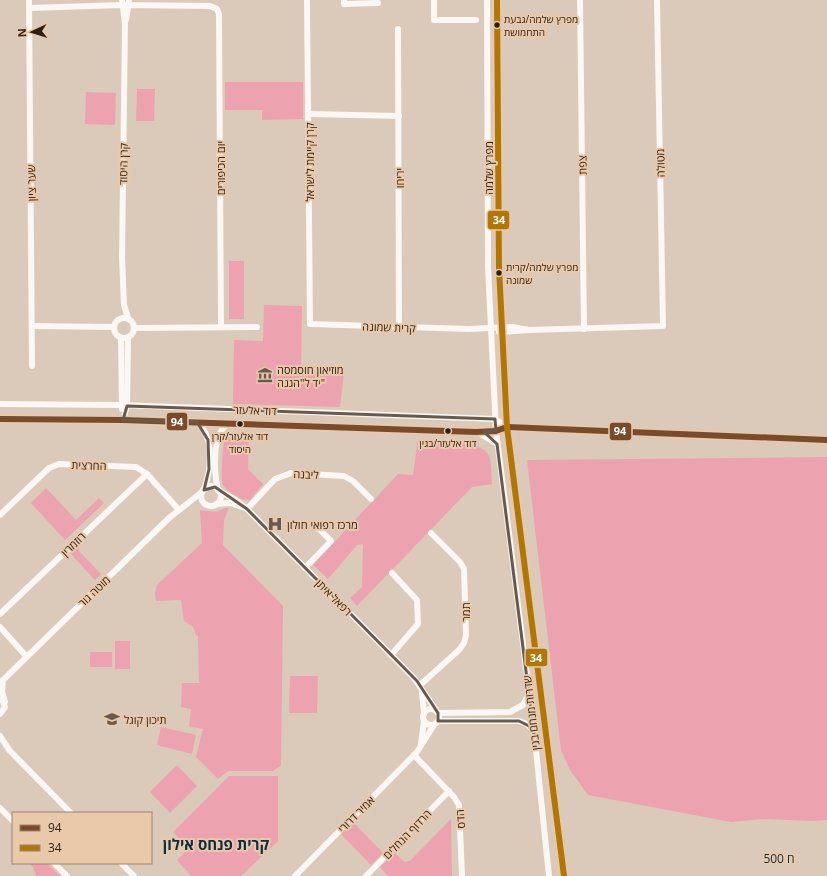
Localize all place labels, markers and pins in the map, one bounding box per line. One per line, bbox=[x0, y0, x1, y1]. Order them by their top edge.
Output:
place label: מפרץ שלמה/גבעת התחמושת bbox=[504, 12, 578, 39]
marker: מפרץ שלמה/גבעת התחמושת bbox=[492, 20, 502, 30]
place label: מפרץ שלמה/קרית שמונה bbox=[506, 260, 578, 287]
marker: מפרץ שלמה/קרית שמונה bbox=[494, 268, 504, 278]
place label: מוזיאון חוסמסה יד ל"הגנה" bbox=[277, 362, 344, 390]
museum icon: מוזיאון חוסמסה יד ל"הגנה" bbox=[256, 366, 274, 384]
marker: דוד אלעזר/קרן היסוד bbox=[235, 419, 245, 429]
marker: דוד אלעזר/בגין bbox=[443, 426, 453, 436]
place label: דוד אלעזר/קרן היסוד bbox=[212, 429, 268, 456]
place label: דוד אלעזר/בגין bbox=[419, 436, 477, 450]
hospital icon: מרכז רפואי חולון bbox=[266, 515, 284, 533]
place label: מרכז רפואי חולון bbox=[287, 517, 358, 532]
school or university icon: תיכון קוגל bbox=[103, 710, 121, 728]
place label: תיכון קוגל bbox=[124, 712, 166, 727]

